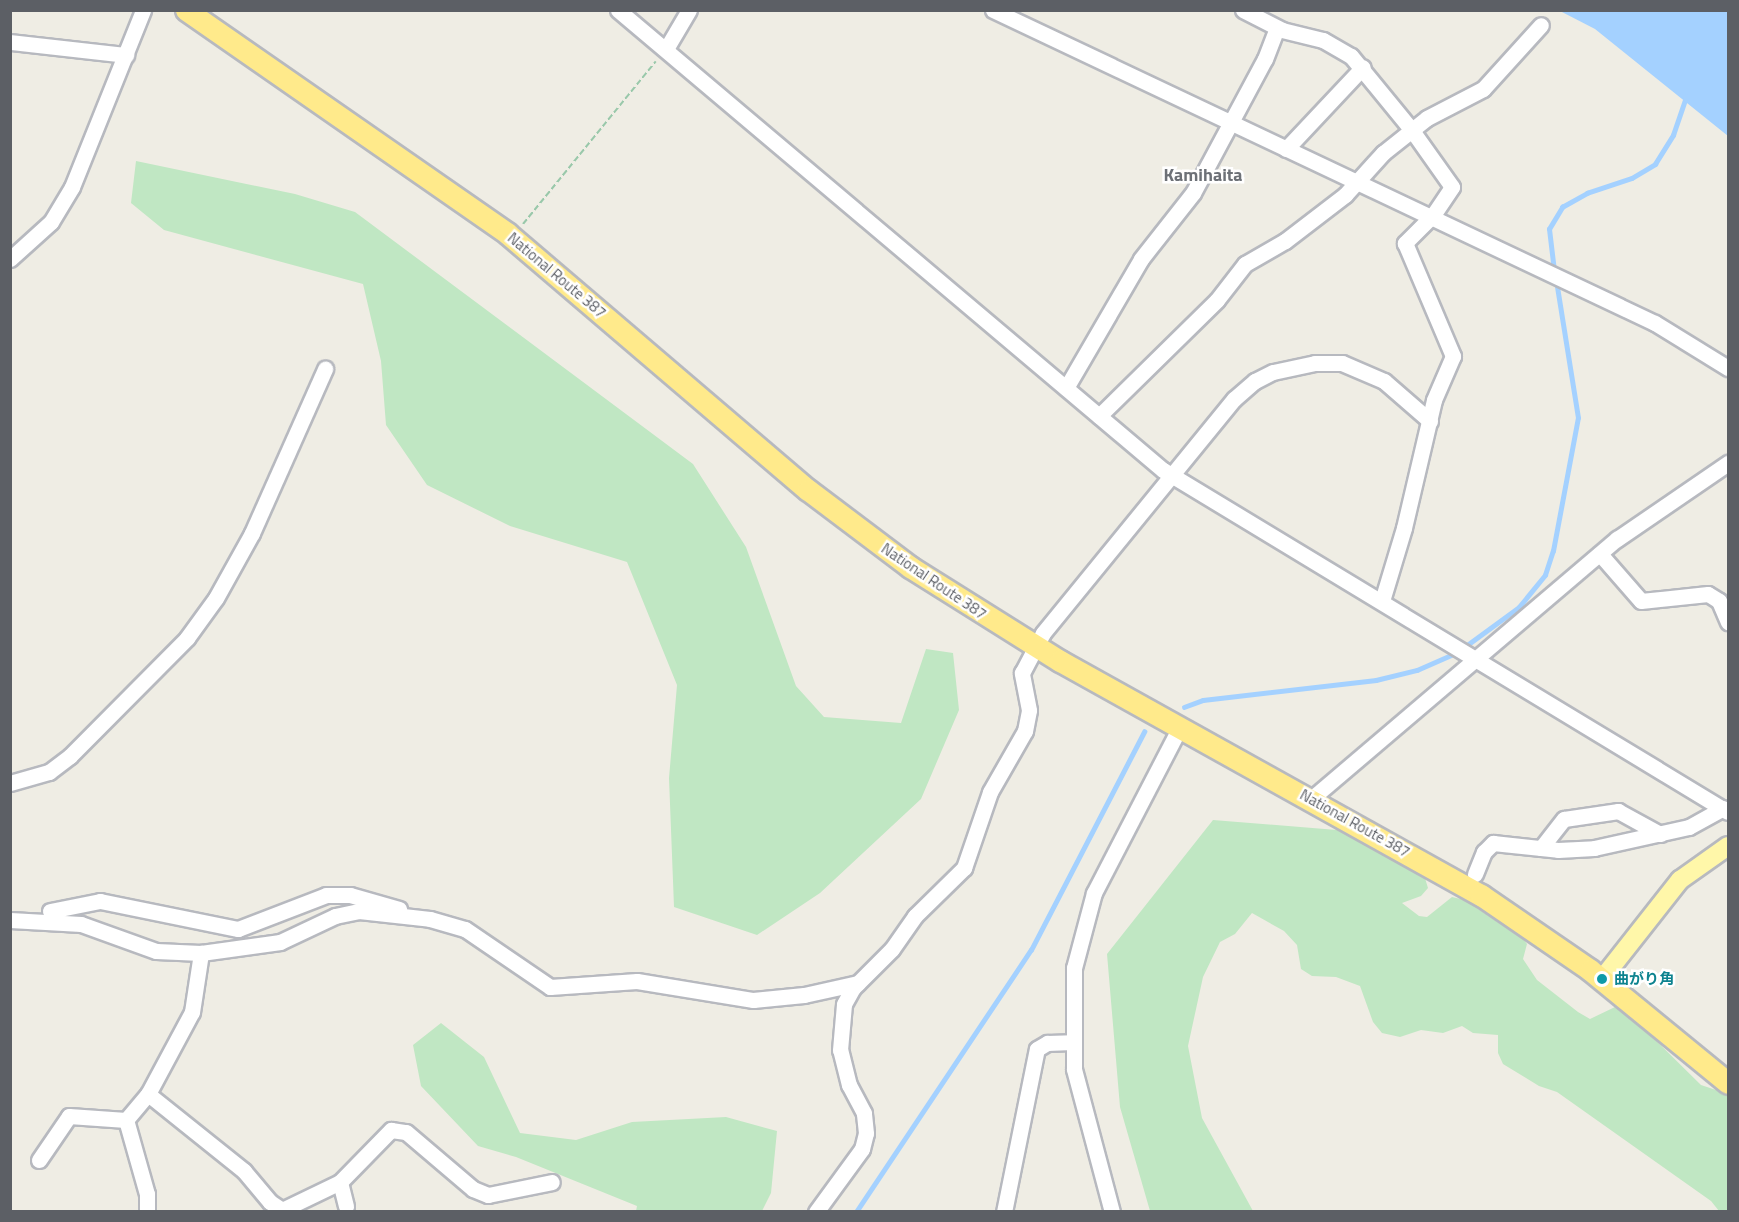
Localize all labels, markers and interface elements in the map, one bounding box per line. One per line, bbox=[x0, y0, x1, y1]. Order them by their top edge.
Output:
district label: Kamihaita bbox=[1163, 164, 1243, 186]
street label: National Route 387 bbox=[504, 229, 610, 321]
street label: National Route 387 bbox=[878, 539, 990, 623]
street label: National Route 387 bbox=[1297, 785, 1413, 861]
place label: 曲がり角 bbox=[1614, 970, 1674, 988]
marker: 曲がり角 bbox=[1595, 972, 1609, 986]

